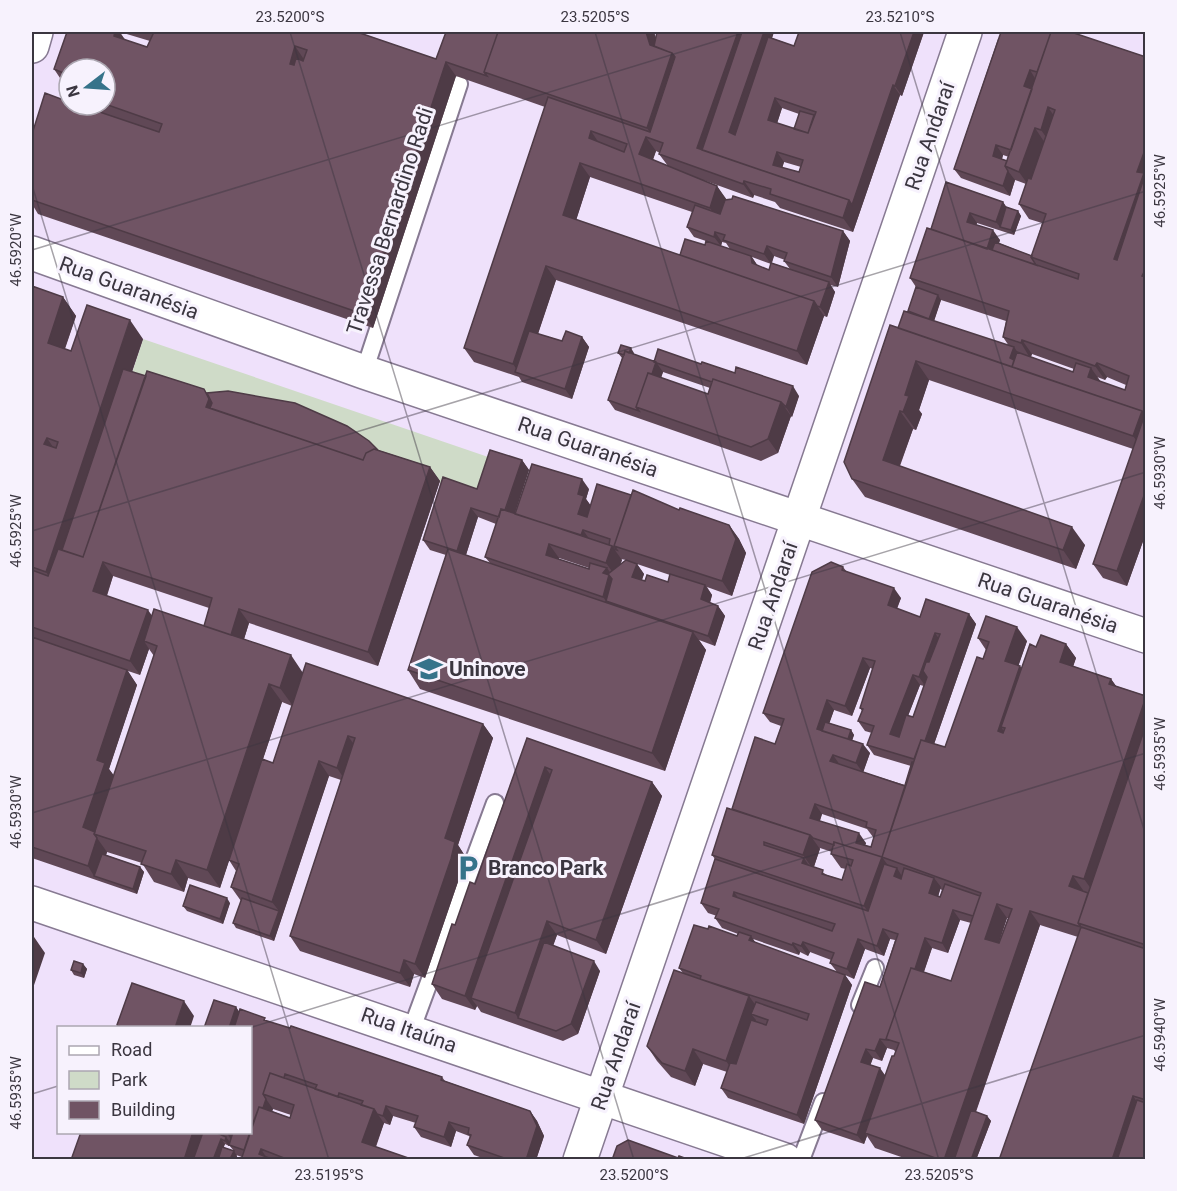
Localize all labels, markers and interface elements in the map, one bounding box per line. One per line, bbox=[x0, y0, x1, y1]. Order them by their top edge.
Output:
text: 23.5200°S bbox=[255, 8, 325, 26]
text: 23.5205°S bbox=[560, 8, 630, 26]
text: 23.5210°S bbox=[865, 8, 935, 26]
north arrow bbox=[57, 57, 117, 117]
street label: Rua Andaraí bbox=[900, 78, 960, 193]
text: N bbox=[62, 83, 84, 99]
street label: Travessa Bernardino Radi bbox=[342, 104, 438, 338]
text: 46.5925°W bbox=[1151, 154, 1169, 228]
text: 46.5920°W bbox=[7, 213, 25, 287]
street label: Rua Guaranésia bbox=[56, 252, 202, 324]
street label: Rua Guaranésia bbox=[515, 412, 661, 482]
text: 46.5930°W bbox=[1151, 436, 1169, 510]
text: 46.5925°W bbox=[7, 494, 25, 568]
street label: Rua Andaraí bbox=[743, 538, 803, 653]
street label: Rua Guaranésia bbox=[975, 568, 1121, 638]
school or university icon: Uninove bbox=[414, 654, 444, 684]
place label: Uninove bbox=[449, 657, 525, 681]
text: 46.5935°W bbox=[1151, 717, 1169, 791]
text: 46.5930°W bbox=[7, 775, 25, 849]
parking icon: Branco Park bbox=[453, 853, 483, 883]
place label: Branco Park bbox=[488, 856, 604, 880]
street label: Rua Andaraí bbox=[586, 998, 646, 1113]
text: 46.5940°W bbox=[1151, 998, 1169, 1072]
street label: Rua Itaúna bbox=[358, 1002, 460, 1058]
legend bbox=[57, 1026, 252, 1134]
text: Road bbox=[111, 1039, 152, 1060]
text: 46.5935°W bbox=[7, 1056, 25, 1130]
text: Park bbox=[111, 1069, 148, 1090]
text: Building bbox=[111, 1099, 175, 1120]
text: 23.5195°S bbox=[294, 1166, 364, 1184]
text: 23.5200°S bbox=[599, 1166, 669, 1184]
text: 23.5205°S bbox=[904, 1166, 974, 1184]

